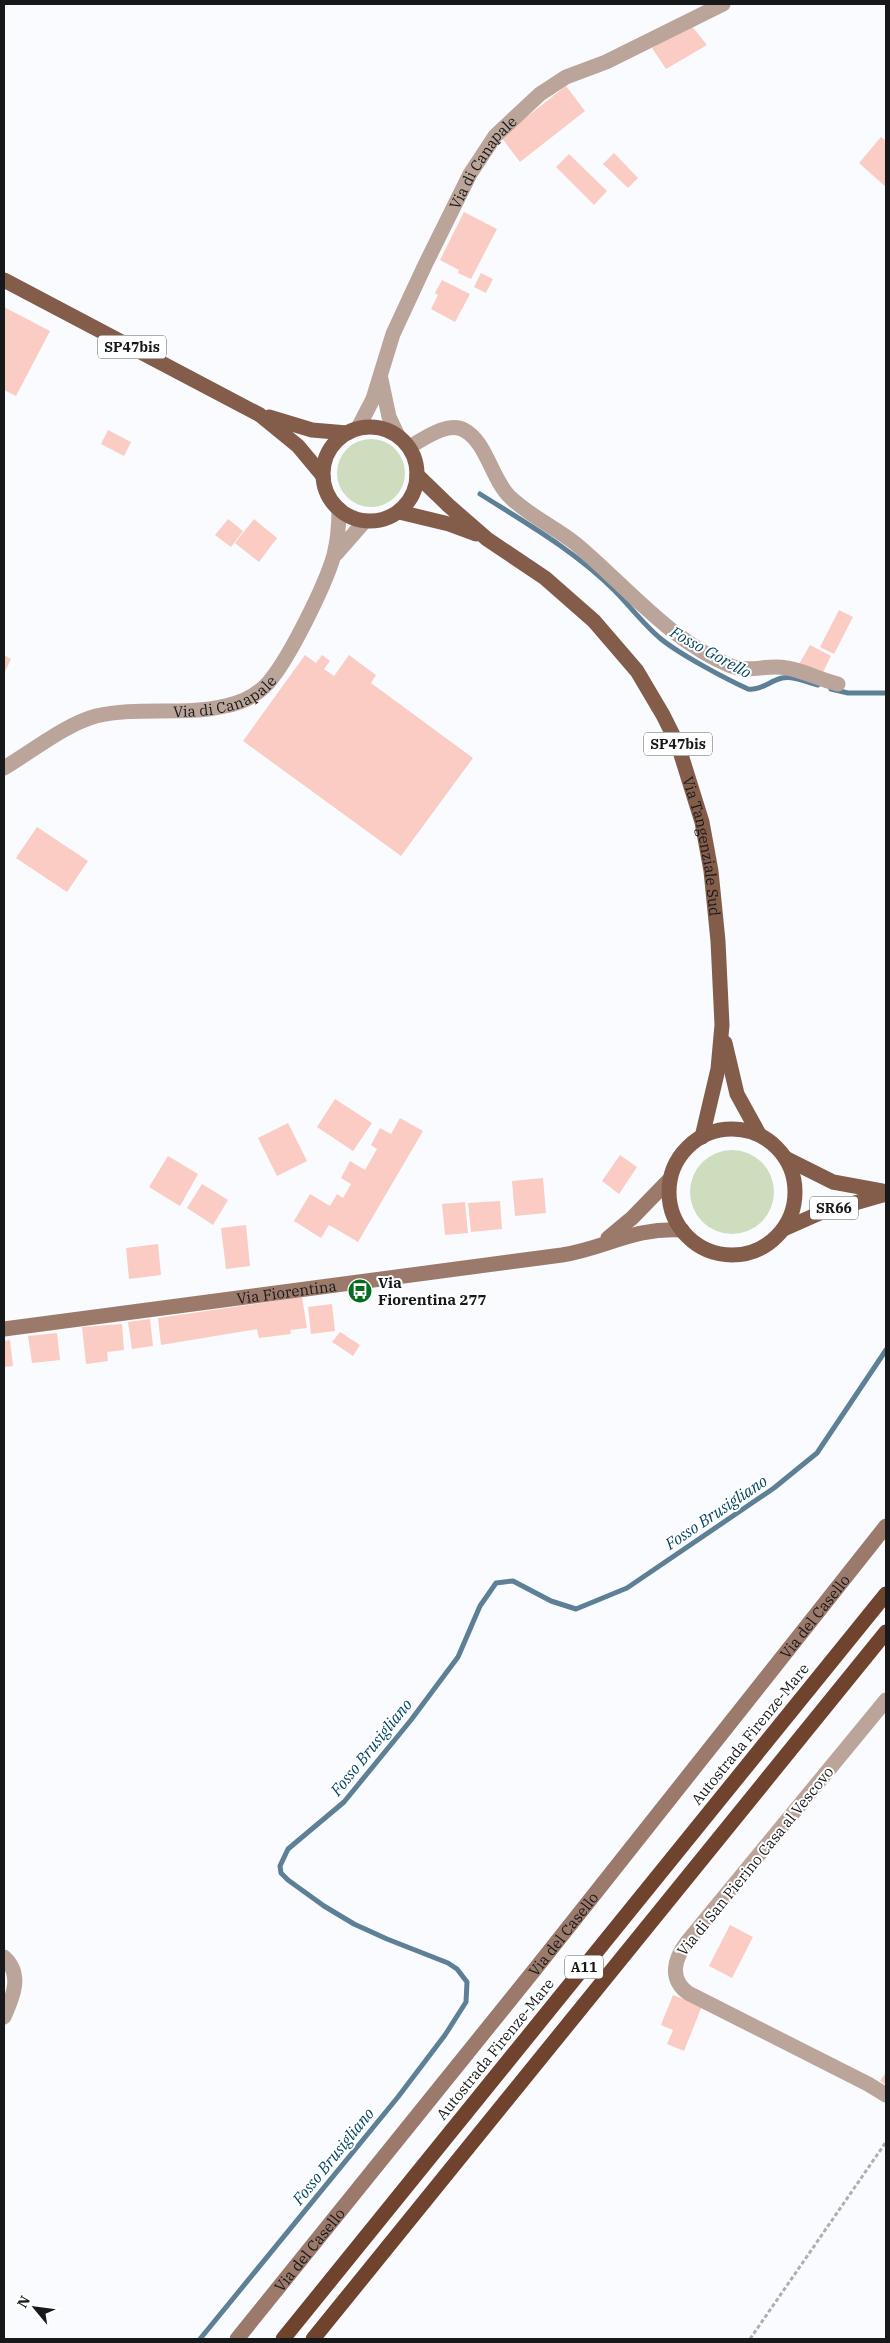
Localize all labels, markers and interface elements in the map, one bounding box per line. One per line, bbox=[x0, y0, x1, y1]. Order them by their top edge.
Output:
street label: Via di Canapale bbox=[445, 111, 520, 212]
road number: SP47bis bbox=[98, 336, 166, 358]
water label: Fosso Gorello bbox=[666, 621, 755, 682]
street label: Via di Canapale bbox=[173, 671, 280, 720]
road number: SP47bis bbox=[644, 732, 712, 756]
street label: Via Tangenziale Sud bbox=[679, 774, 725, 917]
road number: SR66 bbox=[810, 1196, 858, 1220]
place label: Via Fiorentina 277 bbox=[378, 1273, 487, 1309]
street label: Via Fiorentina bbox=[235, 1276, 338, 1308]
bus stop icon: Via Fiorentina 277 bbox=[347, 1278, 373, 1304]
water label: Fosso Brusigliano bbox=[660, 1470, 771, 1554]
street label: Via del Casello bbox=[775, 1571, 854, 1662]
street label: Autostrada Firenze-Mare bbox=[687, 1659, 813, 1809]
water label: Fosso Brusigliano bbox=[325, 1694, 416, 1800]
street label: Via di San Pierino Casa al Vescovo bbox=[673, 1762, 837, 1960]
street label: Via del Casello bbox=[524, 1888, 602, 1980]
road number: A11 bbox=[565, 1955, 603, 1978]
street label: Autostrada Firenze-Mare bbox=[432, 1974, 558, 2124]
water label: Fosso Brusigliano bbox=[287, 2103, 378, 2209]
street label: Via del Casello bbox=[270, 2204, 349, 2295]
north arrow bbox=[10, 2283, 60, 2333]
text: N bbox=[13, 2292, 34, 2311]

